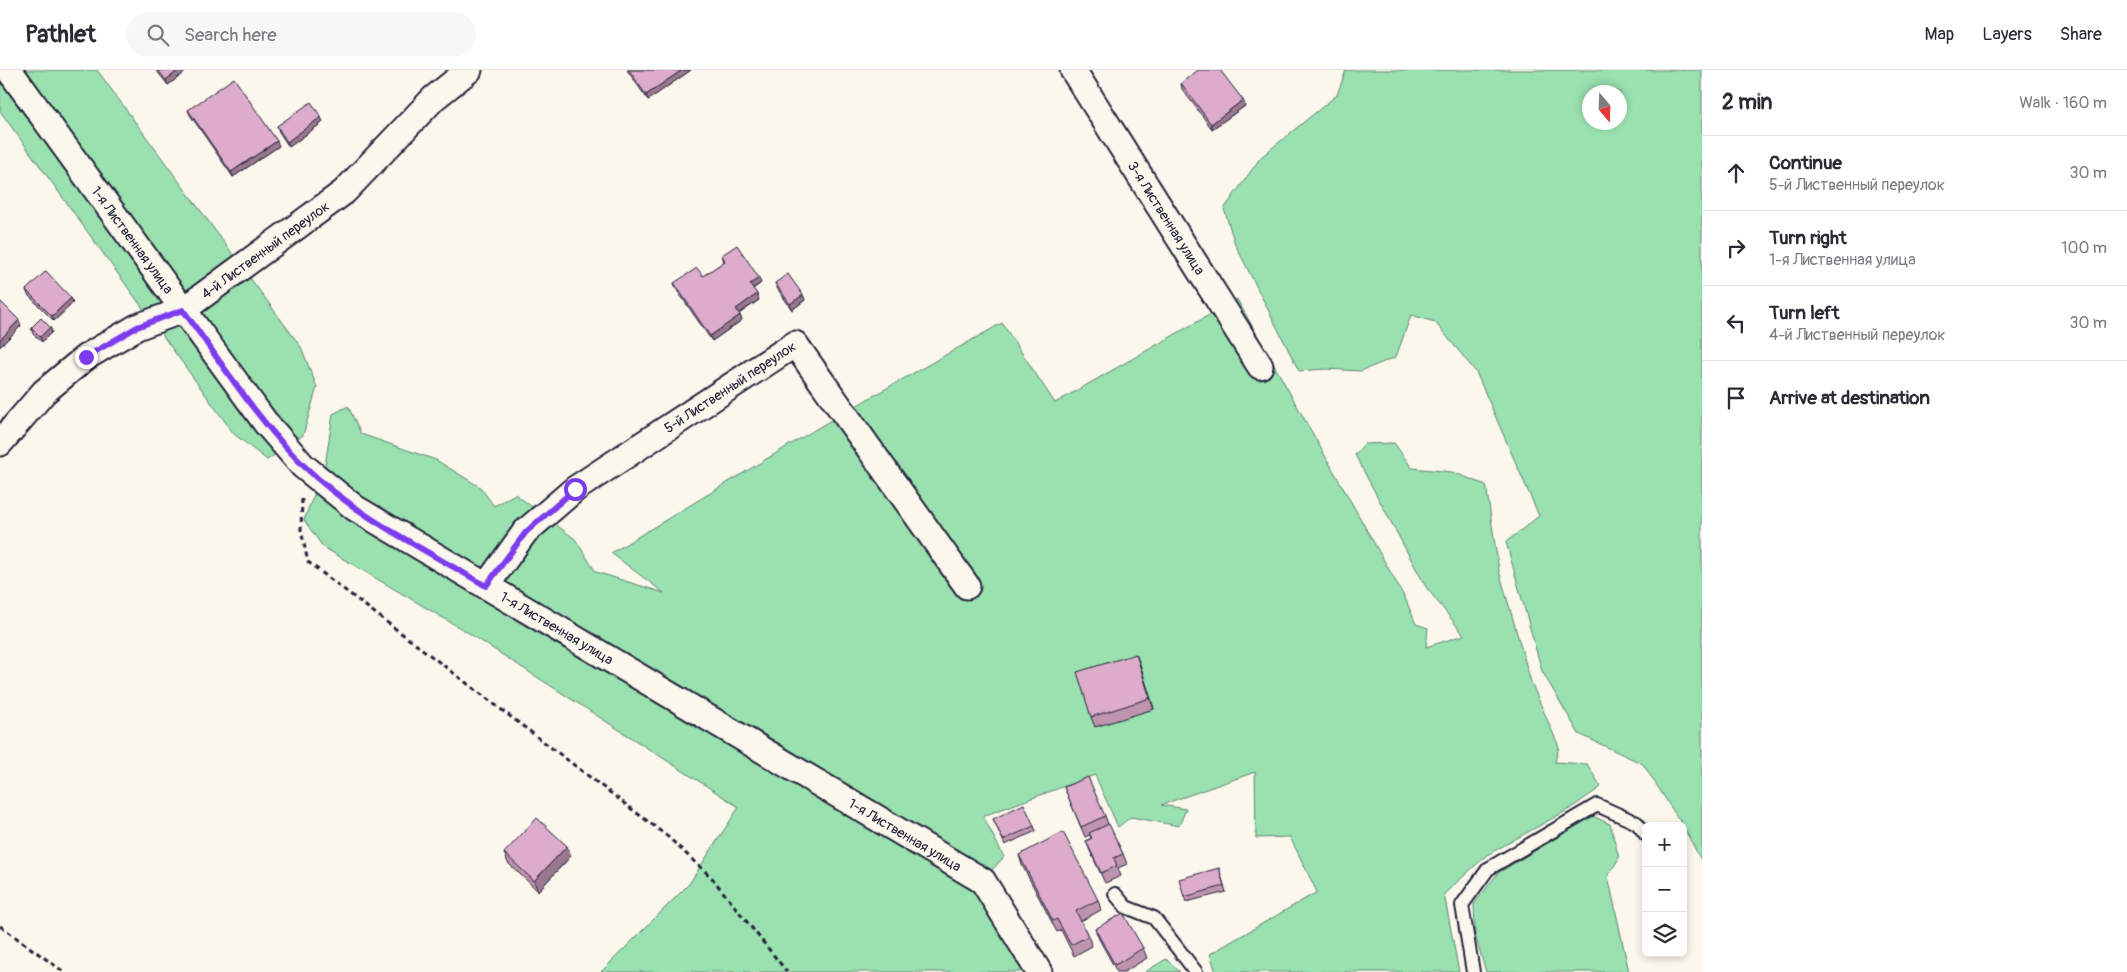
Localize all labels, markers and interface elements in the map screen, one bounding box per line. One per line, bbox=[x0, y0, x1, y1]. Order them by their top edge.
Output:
search box bbox=[126, 12, 476, 57]
text: Pathlet bbox=[25, 20, 96, 49]
icon: search bbox=[144, 21, 172, 49]
text: Search here bbox=[184, 23, 277, 47]
text: Map bbox=[1925, 23, 1954, 46]
text: Layers bbox=[1982, 23, 2032, 46]
text: Share bbox=[2060, 23, 2102, 46]
north arrow bbox=[1582, 85, 1627, 130]
text: 2 min bbox=[1722, 89, 1772, 116]
text: Walk · 160 m bbox=[2019, 93, 2107, 113]
text: Continue bbox=[1769, 151, 1842, 175]
street label: 3-я Лиственная улица bbox=[1124, 158, 1209, 278]
icon: ahead bbox=[1722, 159, 1750, 187]
text: 30 m bbox=[2069, 163, 2107, 183]
text: 5-й Лиственный переулок bbox=[1769, 175, 1945, 195]
street label: 1-я Лиственная улица bbox=[88, 183, 177, 297]
street label: 4-й Лиственный переулок bbox=[198, 197, 332, 302]
text: Turn right bbox=[1769, 226, 1847, 250]
icon: right bbox=[1722, 234, 1750, 262]
text: 100 m bbox=[2061, 238, 2107, 258]
text: 1-я Лиственная улица bbox=[1769, 250, 1916, 270]
text: Turn left bbox=[1769, 301, 1839, 325]
icon: left bbox=[1722, 309, 1750, 337]
text: 30 m bbox=[2069, 313, 2107, 333]
text: 4-й Лиственный переулок bbox=[1769, 325, 1946, 345]
street label: 5-й Лиственный переулок bbox=[661, 337, 799, 436]
route end bbox=[75, 346, 98, 369]
icon: arrive bbox=[1722, 384, 1750, 412]
text: Arrive at destination bbox=[1769, 386, 1930, 410]
route start bbox=[564, 478, 587, 501]
street label: 1-я Лиственная улица bbox=[497, 588, 616, 668]
street label: 1-я Лиственная улица bbox=[846, 795, 965, 875]
map controls bbox=[1642, 822, 1687, 957]
button: + bbox=[1642, 822, 1687, 867]
button: − bbox=[1642, 867, 1687, 912]
button: layers bbox=[1642, 912, 1687, 957]

